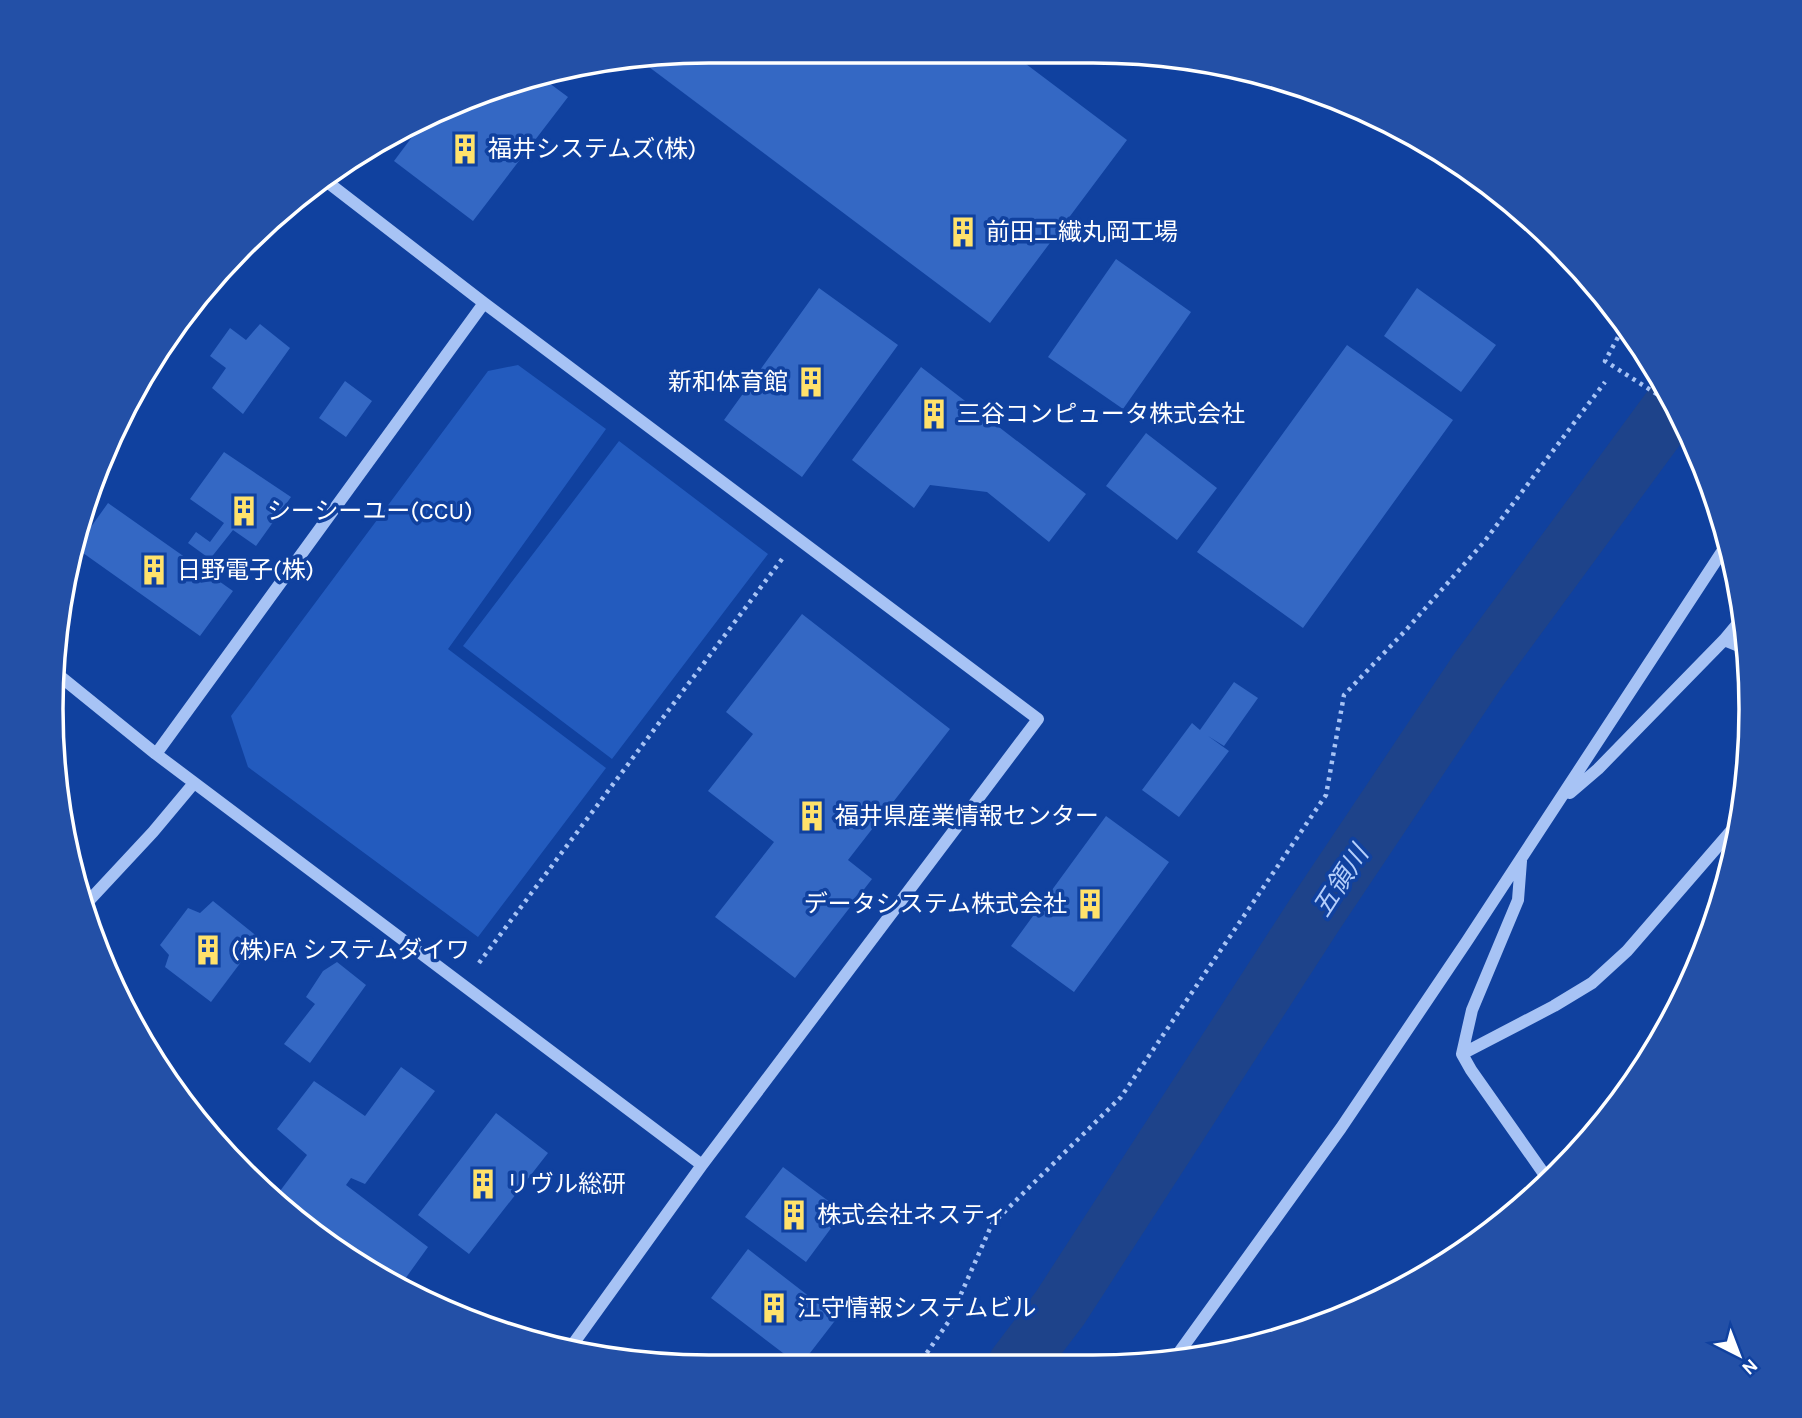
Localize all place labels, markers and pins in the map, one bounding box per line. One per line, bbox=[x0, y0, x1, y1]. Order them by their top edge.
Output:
building icon: 福井システムズ(株) bbox=[448, 132, 482, 166]
place label: 福井システムズ(株) bbox=[488, 135, 696, 163]
building icon: 前田工繊丸岡工場 bbox=[946, 215, 980, 249]
place label: 前田工繊丸岡工場 bbox=[986, 218, 1178, 246]
building icon: 新和体育館 bbox=[794, 365, 828, 399]
place label: 新和体育館 bbox=[668, 368, 788, 396]
building icon: 三谷コンピュータ株式会社 bbox=[917, 397, 951, 431]
place label: 三谷コンピュータ株式会社 bbox=[957, 400, 1245, 428]
building icon: シーシーユー(CCU) bbox=[227, 494, 261, 528]
place label: シーシーユー(CCU) bbox=[267, 497, 473, 525]
building icon: 日野電子(株) bbox=[137, 553, 171, 587]
place label: 日野電子(株) bbox=[177, 556, 314, 584]
building icon: 福井県産業情報センター bbox=[795, 799, 829, 833]
place label: 福井県産業情報センター bbox=[835, 802, 1099, 830]
building icon: データシステム株式会社 bbox=[1073, 887, 1107, 921]
place label: データシステム株式会社 bbox=[804, 890, 1067, 918]
building icon: (株)FA システムダイワ bbox=[191, 933, 225, 967]
place label: (株)FA システムダイワ bbox=[231, 936, 470, 964]
building icon: リヴル総研 bbox=[466, 1167, 500, 1201]
place label: リヴル総研 bbox=[506, 1170, 626, 1198]
building icon: 株式会社ネスティ bbox=[777, 1198, 811, 1232]
place label: 株式会社ネスティ bbox=[817, 1201, 1008, 1229]
building icon: 江守情報システムビル bbox=[757, 1291, 791, 1325]
place label: 江守情報システムビル bbox=[797, 1294, 1036, 1322]

